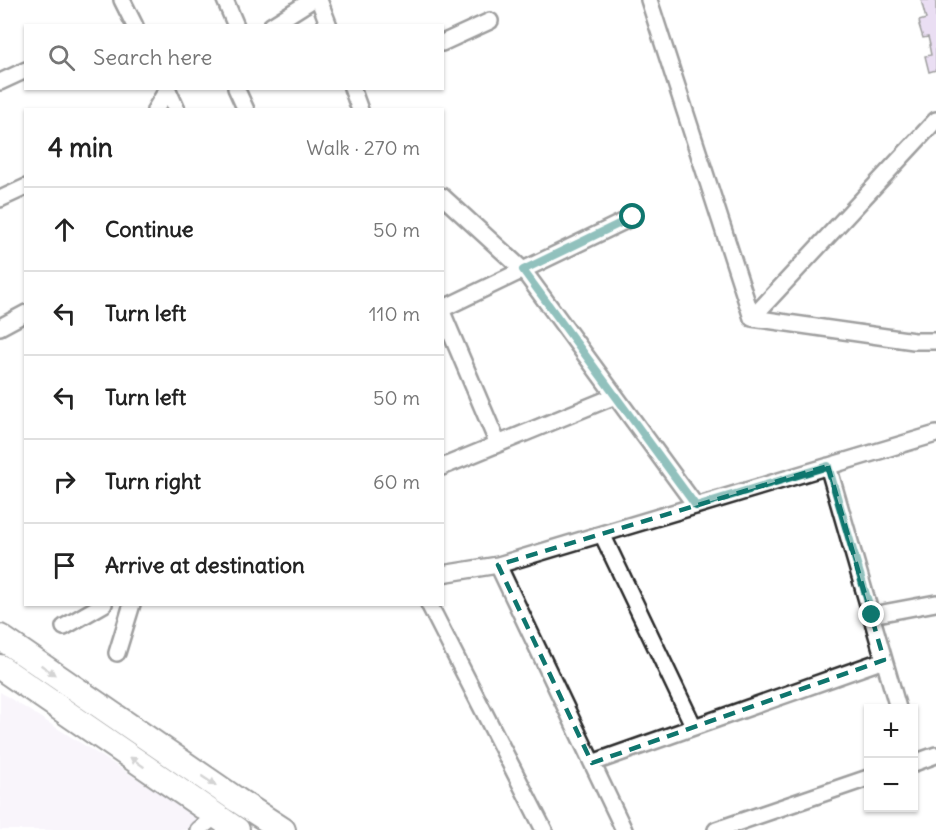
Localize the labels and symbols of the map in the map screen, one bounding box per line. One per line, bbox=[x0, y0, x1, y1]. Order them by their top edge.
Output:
route start bbox=[619, 203, 645, 229]
route end bbox=[858, 601, 884, 627]
one-way arrow bbox=[39, 664, 55, 676]
one-way arrow bbox=[129, 756, 145, 768]
one-way arrow bbox=[200, 775, 217, 786]

